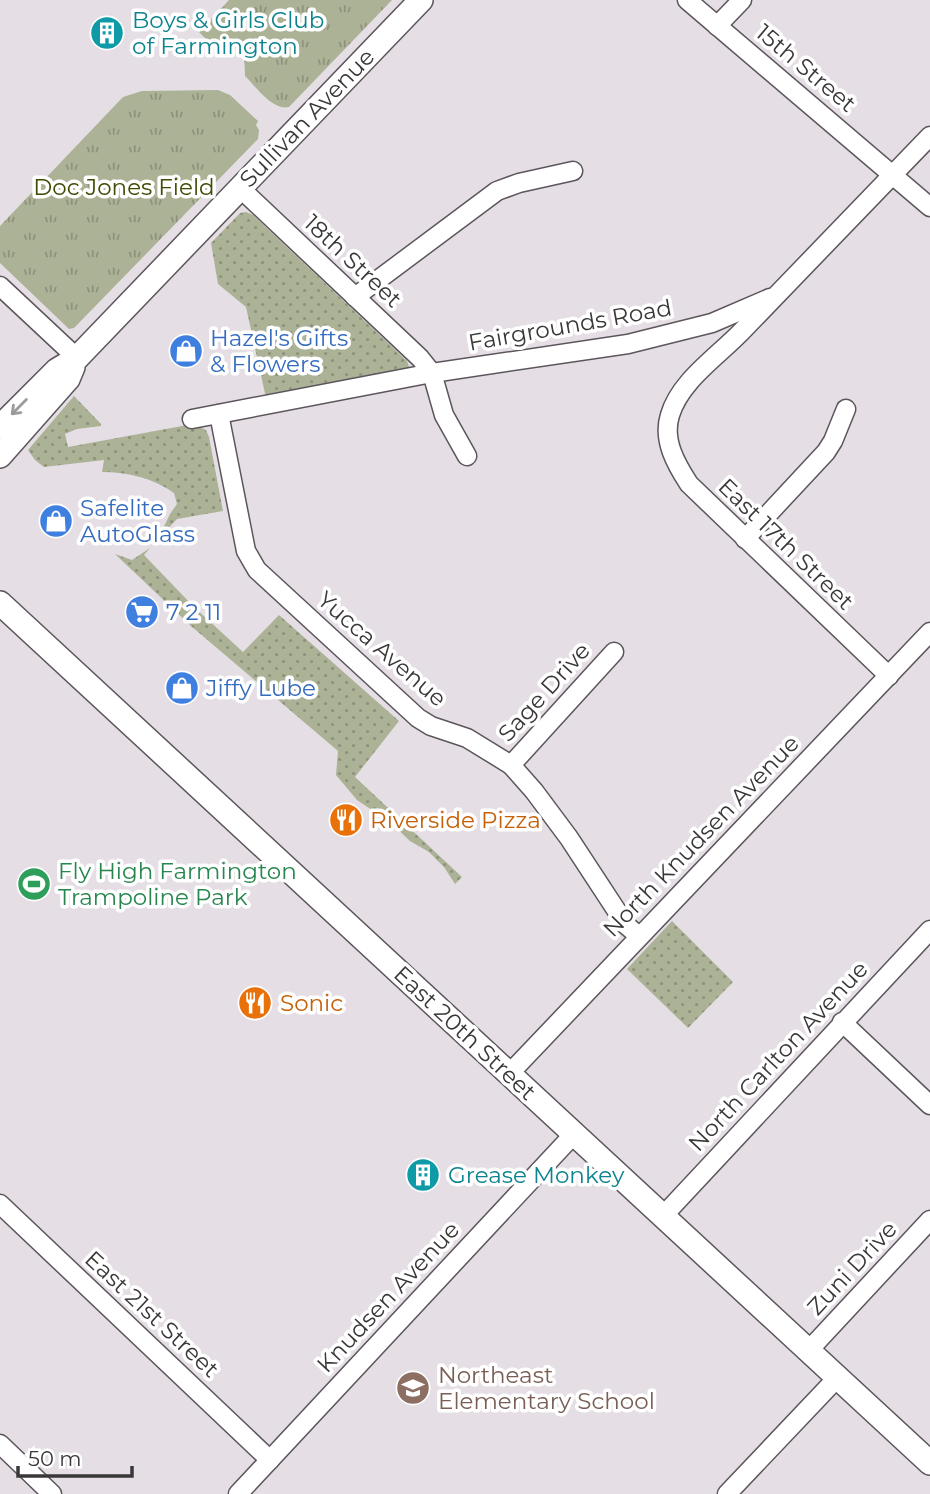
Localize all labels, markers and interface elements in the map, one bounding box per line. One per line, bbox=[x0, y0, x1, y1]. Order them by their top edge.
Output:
place label: Boys & Girls Club of Farmington bbox=[132, 6, 324, 60]
building icon: Boys & Girls Club of Farmington bbox=[88, 14, 126, 52]
street label: 15th Street bbox=[750, 18, 862, 118]
street label: Sullivan Avenue bbox=[234, 43, 380, 193]
park label: Doc Jones Field bbox=[33, 173, 215, 201]
street label: 18th Street bbox=[298, 209, 408, 313]
street label: Fairgrounds Road bbox=[466, 293, 674, 357]
place label: Hazel's Gifts & Flowers bbox=[210, 324, 348, 378]
shop icon: Hazel's Gifts & Flowers bbox=[167, 332, 205, 370]
one-way arrow bbox=[11, 399, 28, 416]
street label: East 17th Street bbox=[712, 472, 860, 616]
place label: Safelite AutoGlass bbox=[80, 494, 195, 548]
shop icon: Safelite AutoGlass bbox=[37, 502, 75, 540]
street label: Yucca Avenue bbox=[312, 586, 452, 712]
supermarket icon: 7 2 11 bbox=[123, 593, 161, 631]
place label: 7 2 11 bbox=[166, 598, 221, 626]
street label: Sage Drive bbox=[492, 637, 596, 747]
shop icon: Jiffy Lube bbox=[163, 669, 201, 707]
place label: Jiffy Lube bbox=[205, 674, 316, 702]
street label: North Knudsen Avenue bbox=[597, 729, 805, 943]
restaurant icon: Riverside Pizza bbox=[327, 801, 365, 839]
place label: Riverside Pizza bbox=[370, 806, 541, 834]
place label: Fly High Farmington Trampoline Park bbox=[58, 857, 297, 911]
sports icon: Fly High Farmington Trampoline Park bbox=[15, 865, 53, 903]
street label: North Carlton Avenue bbox=[683, 955, 873, 1157]
street label: East 20th Street bbox=[388, 960, 542, 1106]
restaurant icon: Sonic bbox=[236, 984, 274, 1022]
place label: Sonic bbox=[280, 989, 343, 1017]
building icon: Grease Monkey bbox=[404, 1156, 442, 1194]
place label: Grease Monkey bbox=[448, 1161, 625, 1189]
street label: Zuni Drive bbox=[801, 1215, 903, 1321]
street label: Knudsen Avenue bbox=[311, 1216, 465, 1378]
street label: East 21st Street bbox=[79, 1245, 225, 1383]
place label: Northeast Elementary School bbox=[438, 1361, 655, 1415]
school or university icon: Northeast Elementary School bbox=[394, 1369, 432, 1407]
scale bar bbox=[18, 1434, 131, 1478]
text: 50 m bbox=[28, 1446, 82, 1471]

